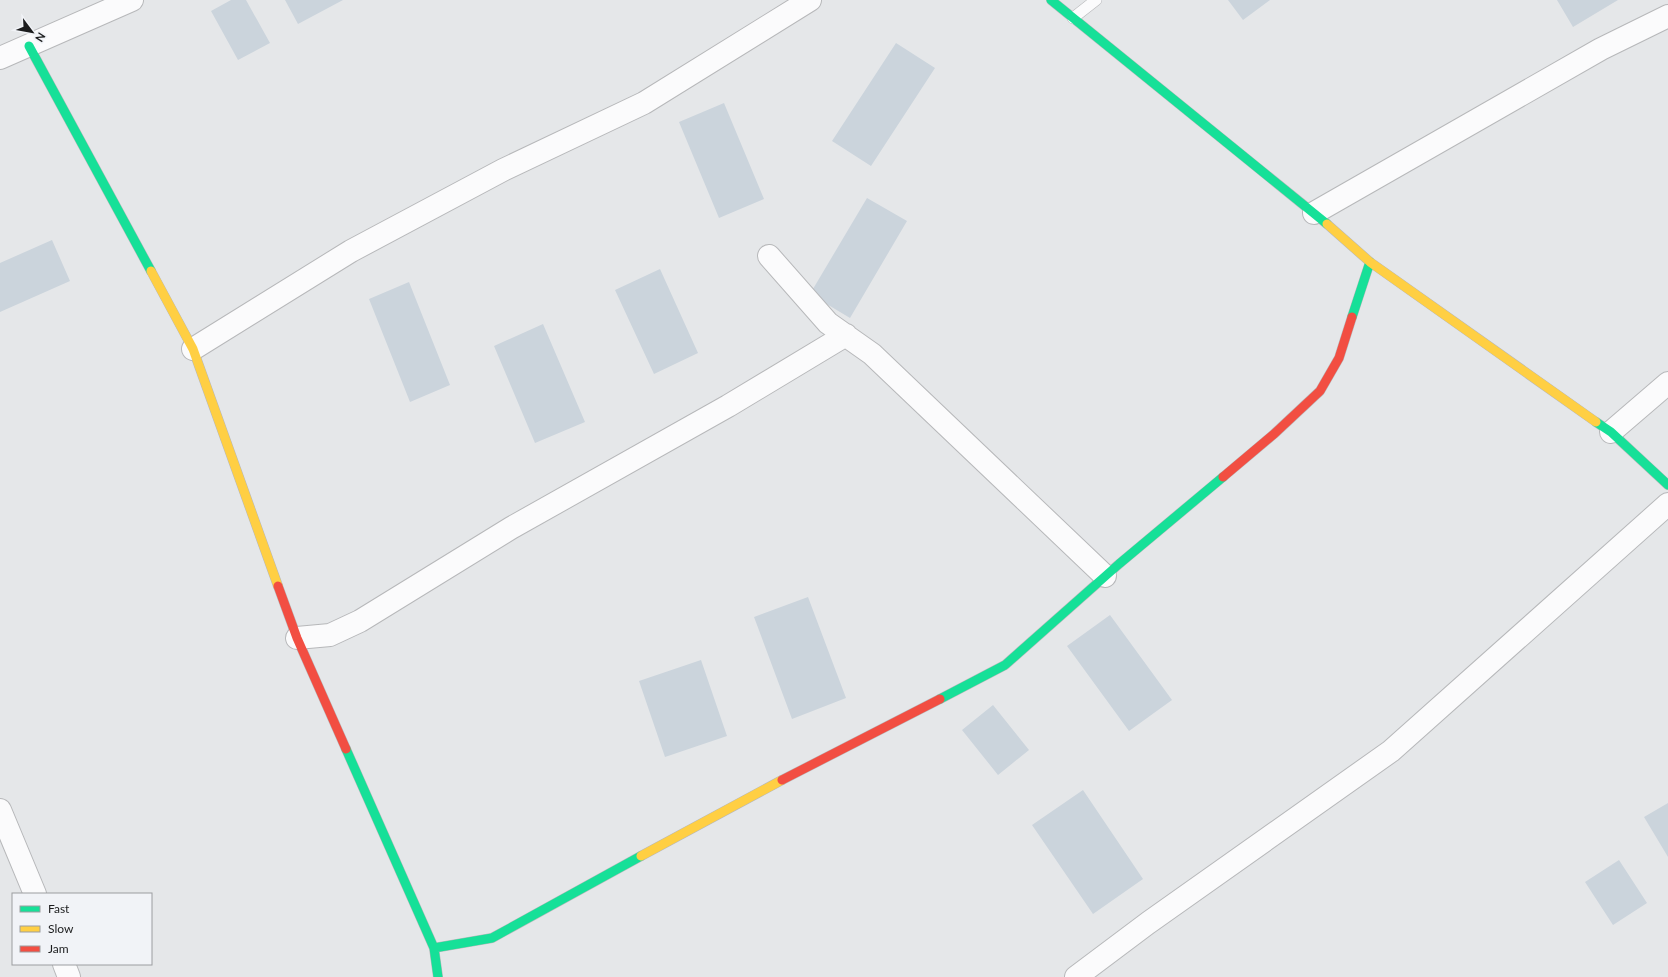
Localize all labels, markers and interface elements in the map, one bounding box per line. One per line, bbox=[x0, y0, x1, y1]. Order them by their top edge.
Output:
north arrow bbox=[12, 12, 52, 52]
text: N bbox=[33, 31, 49, 45]
legend bbox=[12, 893, 152, 965]
text: Fast bbox=[48, 901, 70, 916]
text: Slow bbox=[48, 921, 74, 936]
text: Jam bbox=[48, 941, 69, 956]

